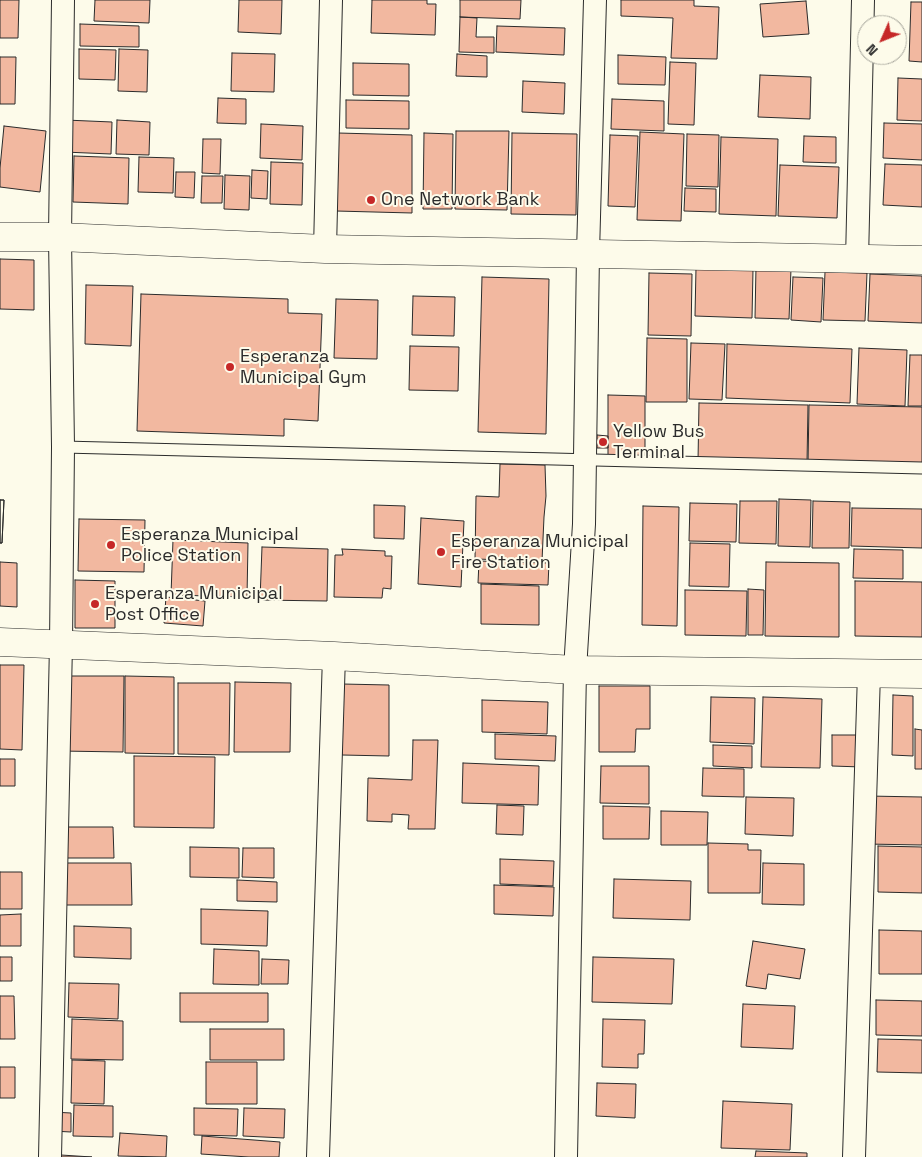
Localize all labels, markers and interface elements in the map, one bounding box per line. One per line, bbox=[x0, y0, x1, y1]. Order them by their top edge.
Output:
north arrow bbox=[857, 15, 907, 65]
text: N bbox=[862, 40, 882, 59]
place label: One Network Bank bbox=[381, 189, 539, 211]
marker: One Network Bank bbox=[365, 194, 377, 206]
place label: Esperanza Municipal Gym bbox=[240, 346, 367, 388]
marker: Esperanza Municipal Gym bbox=[224, 361, 236, 373]
place label: Yellow Bus Terminal bbox=[613, 421, 704, 464]
marker: Yellow Bus Terminal bbox=[597, 436, 609, 448]
place label: Esperanza Municipal Police Station bbox=[121, 524, 299, 566]
place label: Esperanza Municipal Fire Station bbox=[451, 531, 629, 574]
marker: Esperanza Municipal Police Station bbox=[105, 539, 117, 551]
marker: Esperanza Municipal Fire Station bbox=[435, 546, 447, 558]
place label: Esperanza Municipal Post Office bbox=[105, 583, 283, 626]
marker: Esperanza Municipal Post Office bbox=[89, 598, 101, 610]

